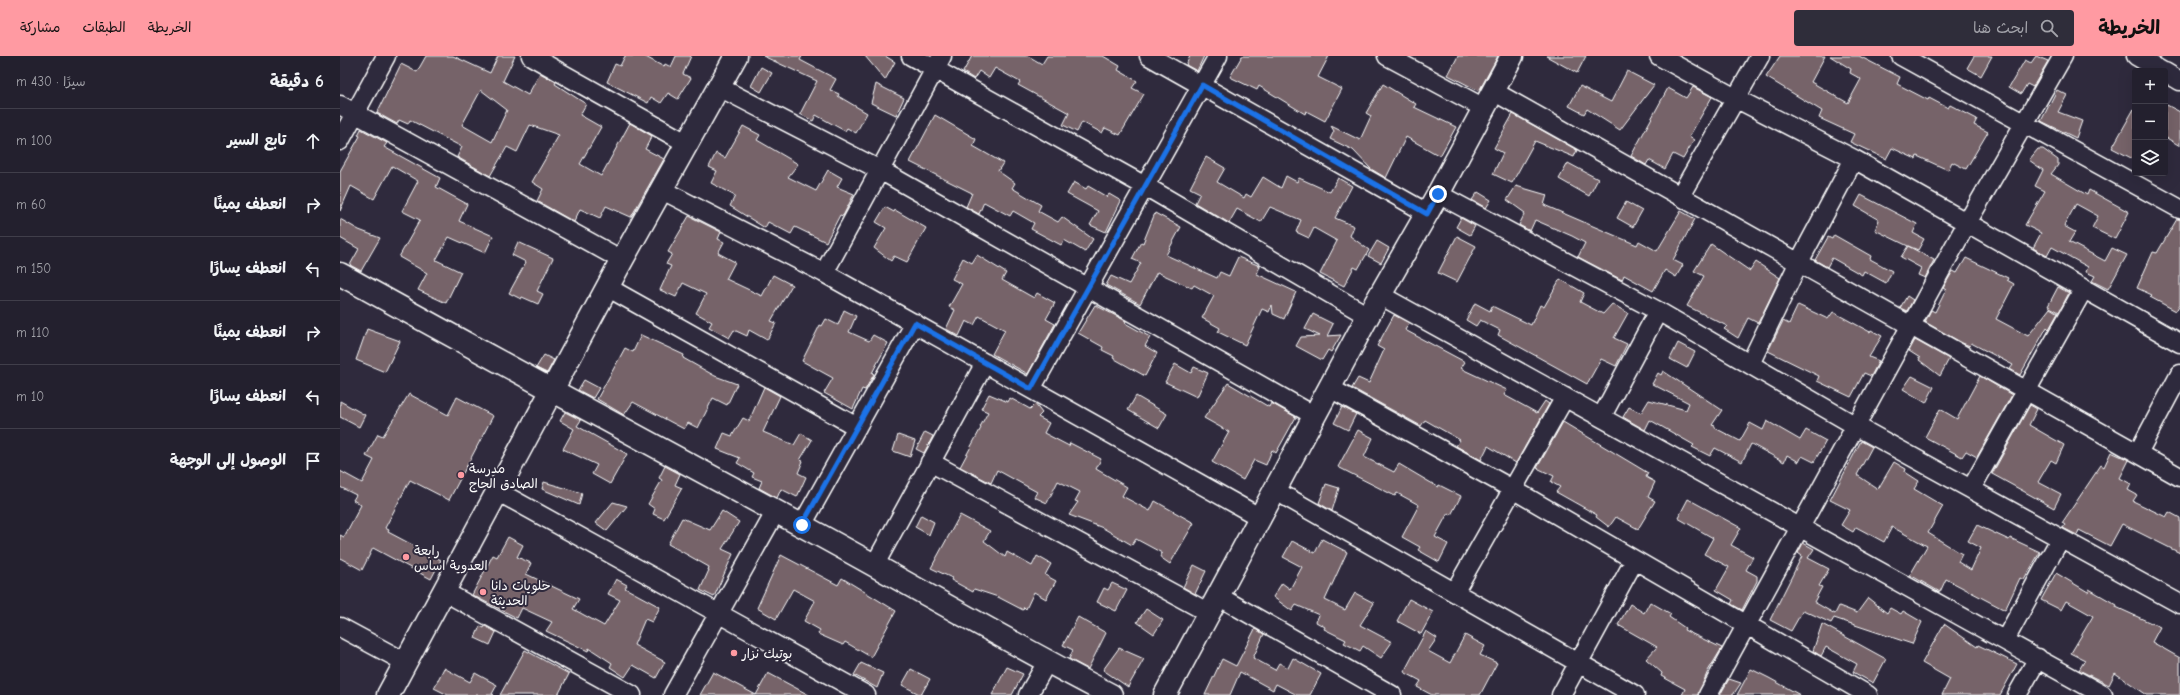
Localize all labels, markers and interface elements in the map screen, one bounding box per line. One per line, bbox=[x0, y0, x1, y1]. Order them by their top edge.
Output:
search box bbox=[1794, 10, 2074, 46]
icon: search bbox=[2038, 17, 2060, 39]
text: الخريطة bbox=[2098, 17, 2160, 39]
text: مشاركة bbox=[20, 19, 60, 36]
text: الطبقات bbox=[82, 19, 126, 36]
text: الخريطة bbox=[148, 19, 191, 36]
text: ابحث هنا bbox=[1973, 19, 2028, 37]
map controls bbox=[2132, 68, 2168, 176]
button: + bbox=[2132, 68, 2168, 104]
text: 6 دقيقة bbox=[270, 72, 324, 91]
text: سيرًا · 430 m bbox=[16, 74, 86, 89]
button: − bbox=[2132, 104, 2168, 140]
icon: ahead bbox=[302, 130, 324, 152]
text: تابع السير bbox=[227, 131, 286, 149]
text: 100 m bbox=[16, 133, 52, 148]
button: layers bbox=[2132, 140, 2168, 176]
route end bbox=[1429, 185, 1447, 203]
icon: right bbox=[302, 194, 324, 216]
text: انعطف يمينًا bbox=[214, 195, 286, 213]
text: 60 m bbox=[16, 197, 46, 212]
icon: left bbox=[302, 258, 324, 280]
text: انعطف يسارًا bbox=[210, 259, 286, 277]
text: 150 m bbox=[16, 261, 51, 276]
icon: right bbox=[302, 322, 324, 344]
text: انعطف يمينًا bbox=[214, 323, 286, 341]
text: 110 m bbox=[16, 325, 49, 340]
icon: left bbox=[302, 386, 324, 408]
text: انعطف يسارًا bbox=[210, 387, 286, 405]
text: 10 m bbox=[16, 389, 44, 404]
icon: arrive bbox=[302, 450, 324, 472]
text: الوصول إلى الوجهة bbox=[170, 451, 286, 469]
place label: مدرسة الصادق الحاج bbox=[469, 461, 538, 493]
marker: مدرسة الصادق الحاج bbox=[456, 470, 466, 480]
route start bbox=[793, 516, 811, 534]
place label: رابعة العدوية اساس bbox=[414, 543, 488, 574]
marker: رابعة العدوية اساس bbox=[401, 552, 411, 562]
place label: حلويات دانا الحديثة bbox=[491, 578, 551, 609]
marker: حلويات دانا الحديثة bbox=[478, 587, 488, 597]
place label: بوتيك نزار bbox=[741, 646, 792, 662]
marker: بوتيك نزار bbox=[729, 648, 739, 658]

